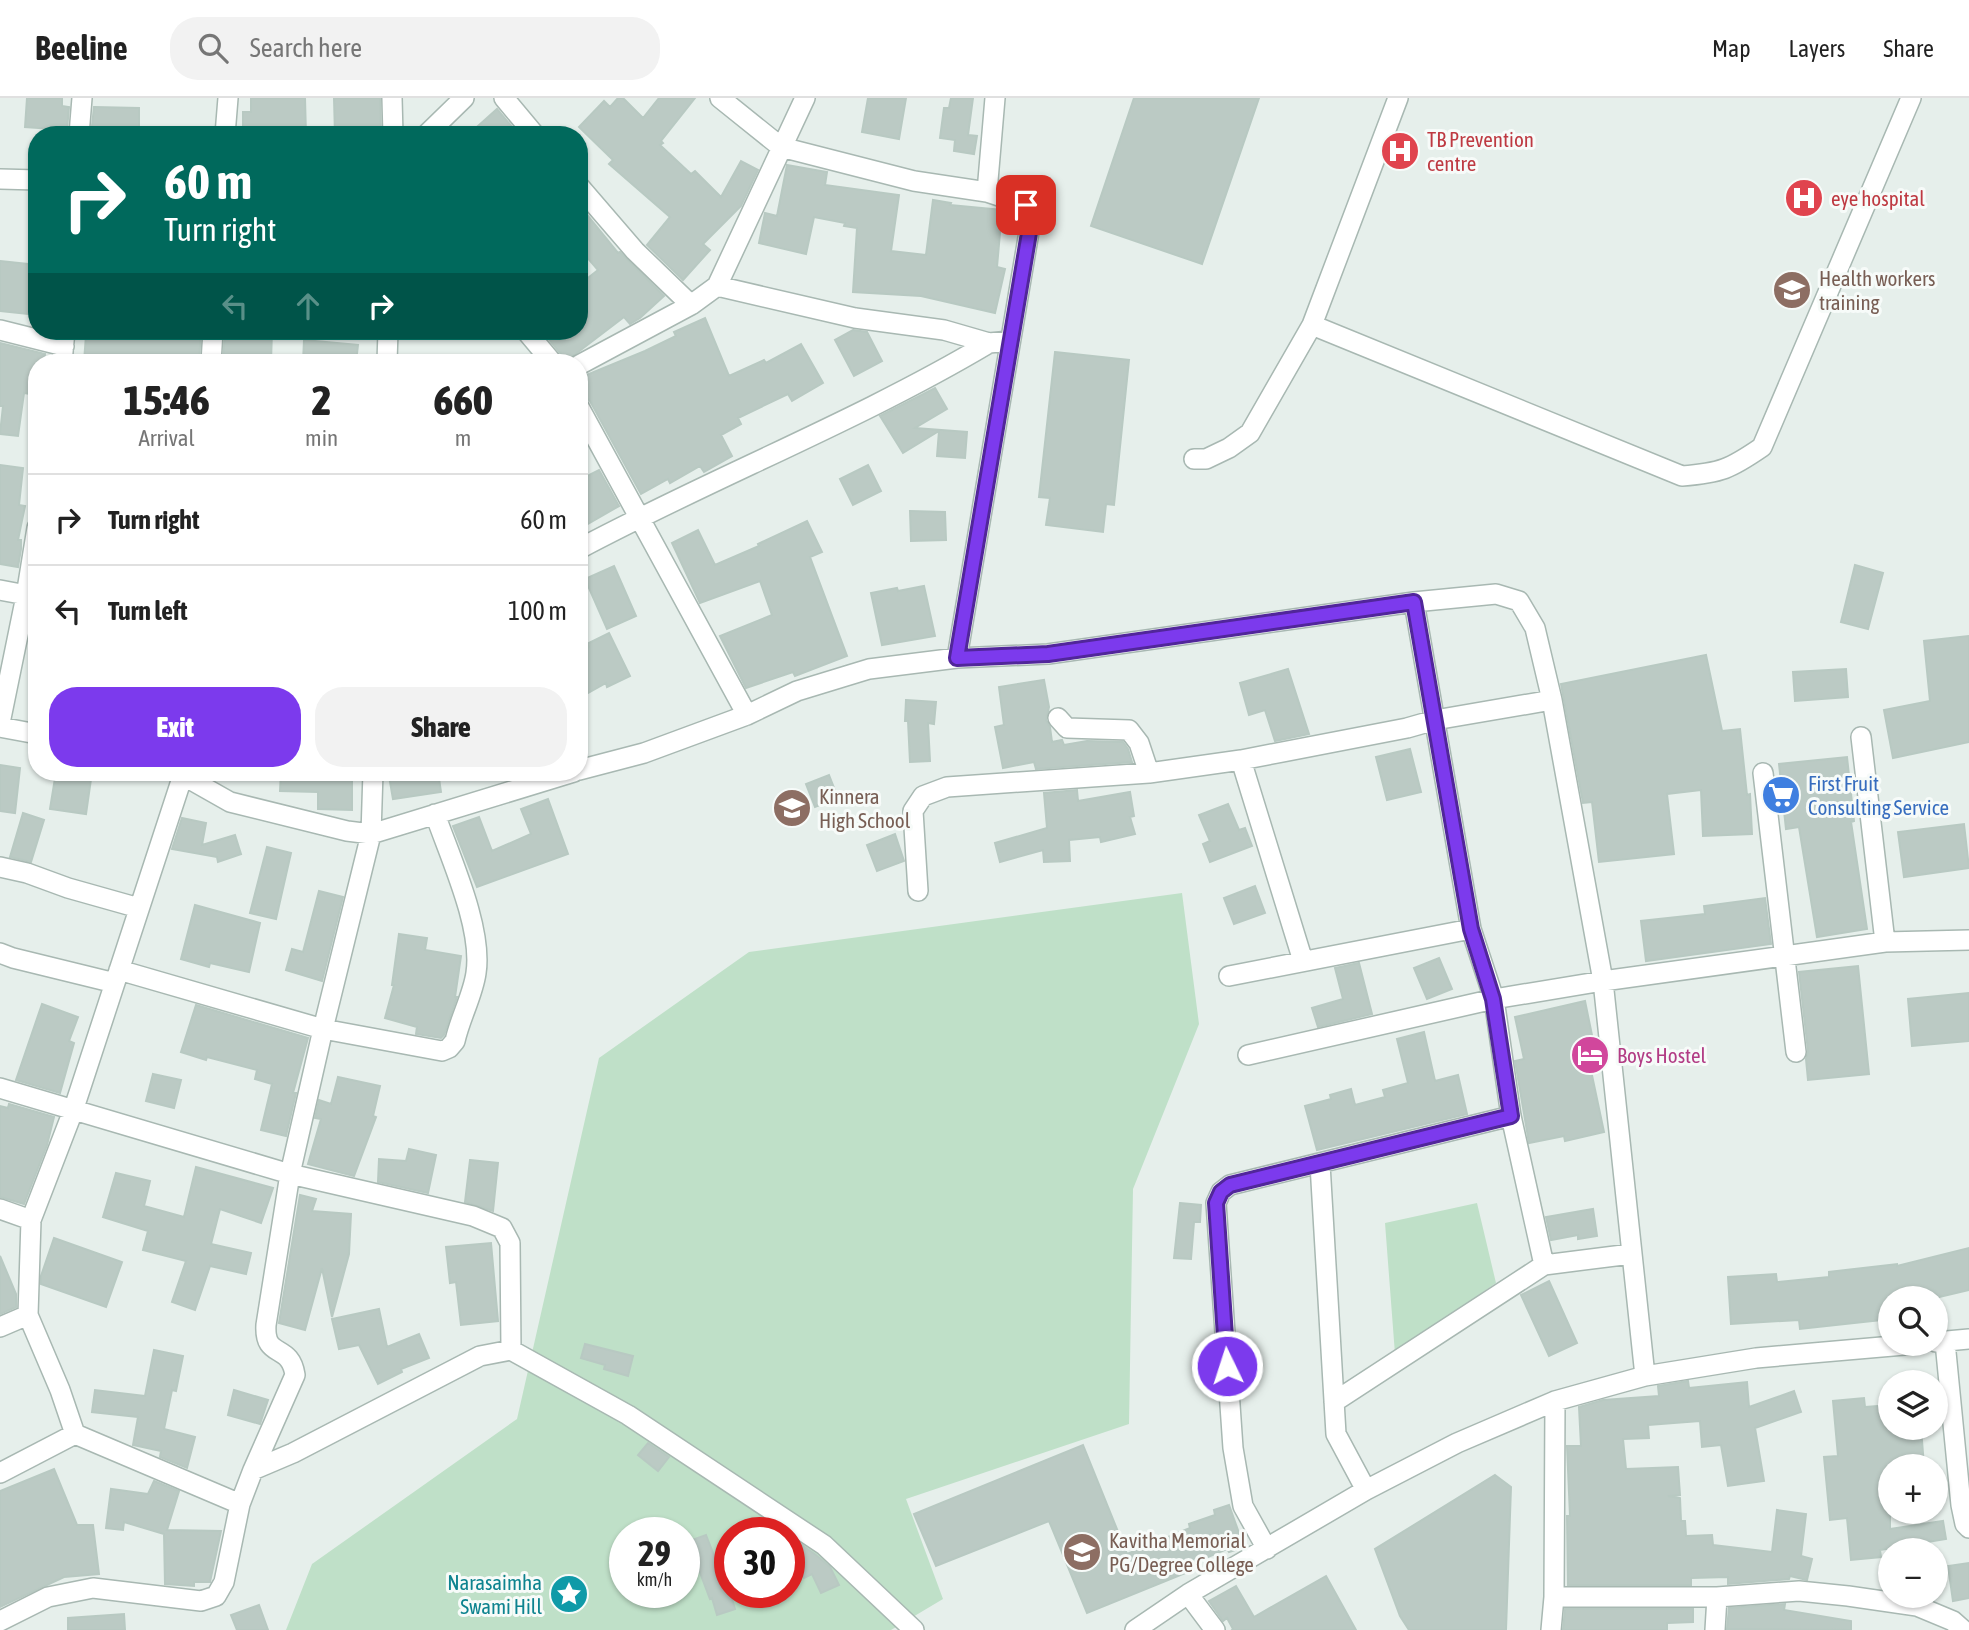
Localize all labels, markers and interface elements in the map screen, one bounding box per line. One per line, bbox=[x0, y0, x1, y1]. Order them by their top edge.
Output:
search box bbox=[170, 17, 660, 80]
text: Beeline bbox=[35, 29, 128, 67]
icon: search bbox=[194, 29, 232, 67]
text: Search here bbox=[250, 33, 362, 63]
text: Map bbox=[1712, 35, 1751, 62]
text: Layers bbox=[1789, 35, 1845, 62]
text: Share bbox=[1883, 35, 1934, 62]
place label: TB Prevention centre bbox=[1427, 127, 1534, 175]
hospital icon: TB Prevention centre bbox=[1379, 130, 1421, 172]
text: 60 m bbox=[164, 153, 252, 209]
icon: right bbox=[49, 154, 140, 245]
pin bbox=[996, 175, 1056, 235]
hospital icon: eye hospital bbox=[1783, 177, 1825, 219]
icon: arrive bbox=[1007, 186, 1045, 224]
place label: eye hospital bbox=[1831, 186, 1925, 210]
text: Turn right bbox=[164, 211, 277, 248]
place label: Health workers training bbox=[1819, 266, 1936, 314]
school or university icon: Health workers training bbox=[1771, 269, 1813, 311]
icon: left bbox=[216, 287, 254, 325]
icon: ahead bbox=[289, 287, 327, 325]
icon: right bbox=[362, 287, 400, 325]
text: 15:46 bbox=[123, 376, 210, 424]
text: 2 bbox=[312, 376, 331, 424]
text: 660 bbox=[433, 376, 493, 424]
text: Arrival bbox=[138, 425, 195, 451]
text: min bbox=[305, 425, 338, 451]
text: m bbox=[455, 425, 471, 451]
icon: right bbox=[49, 501, 87, 539]
text: Turn right bbox=[108, 505, 199, 535]
text: 60 m bbox=[520, 505, 567, 535]
icon: left bbox=[49, 592, 87, 630]
text: Turn left bbox=[108, 596, 188, 626]
text: 100 m bbox=[508, 596, 567, 626]
button: Exit bbox=[49, 687, 301, 767]
button: Share bbox=[315, 687, 567, 767]
place label: First Fruit Consulting Service bbox=[1808, 771, 1949, 819]
supermarket icon: First Fruit Consulting Service bbox=[1760, 774, 1802, 816]
place label: Kinnera High School bbox=[819, 784, 911, 832]
school or university icon: Kinnera High School bbox=[771, 787, 813, 829]
hotel icon: Boys Hostel bbox=[1569, 1034, 1611, 1076]
place label: Boys Hostel bbox=[1617, 1043, 1706, 1067]
map controls bbox=[1878, 1286, 1948, 1608]
button: search bbox=[1878, 1286, 1948, 1356]
position arrow bbox=[1190, 1329, 1264, 1403]
button: layers bbox=[1878, 1370, 1948, 1440]
button: + bbox=[1878, 1454, 1948, 1524]
speed limit sign: 30 bbox=[714, 1517, 805, 1608]
place label: Kavitha Memorial PG/Degree College bbox=[1109, 1528, 1254, 1576]
school or university icon: Kavitha Memorial PG/Degree College bbox=[1061, 1531, 1103, 1573]
text: 29 bbox=[638, 1533, 671, 1573]
button: − bbox=[1878, 1538, 1948, 1608]
text: km/h bbox=[637, 1569, 672, 1590]
place label: Narasaimha Swami Hill bbox=[447, 1570, 542, 1618]
place icon: Narasaimha Swami Hill bbox=[548, 1573, 590, 1615]

